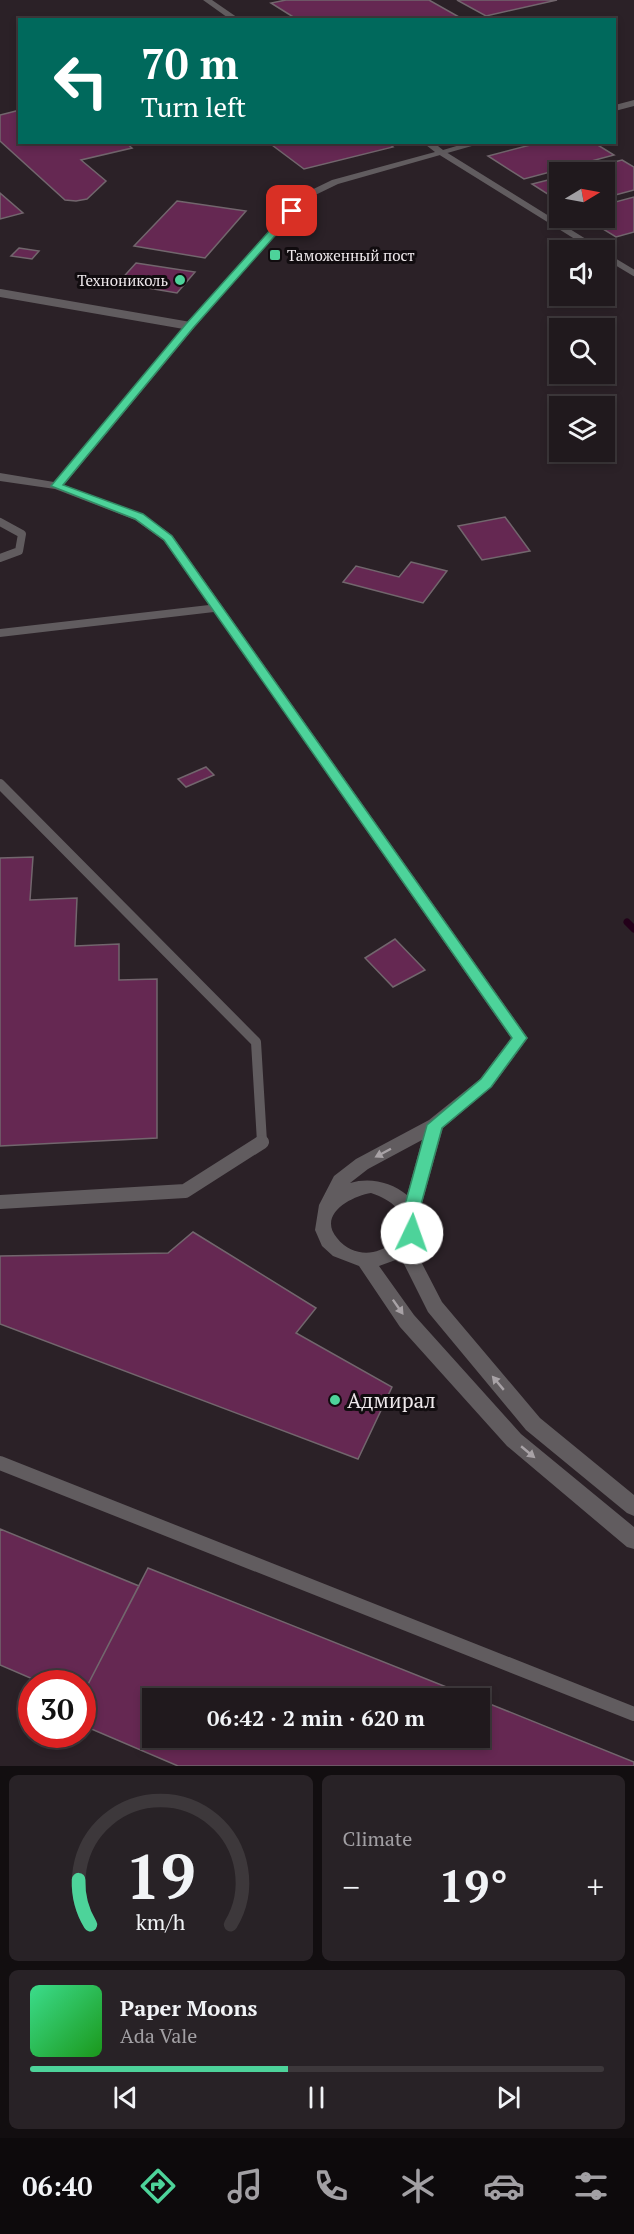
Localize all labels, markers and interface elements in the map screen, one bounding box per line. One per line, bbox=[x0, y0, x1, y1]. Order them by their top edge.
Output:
text: 70 m bbox=[141, 35, 239, 91]
icon: left bbox=[42, 42, 120, 120]
text: Turn left bbox=[141, 89, 246, 125]
north arrow bbox=[549, 162, 615, 228]
map controls bbox=[549, 162, 615, 462]
pin bbox=[266, 185, 317, 236]
icon: arrive bbox=[275, 194, 308, 227]
button: sound bbox=[549, 240, 615, 306]
place label: Таможенный пост bbox=[287, 245, 415, 265]
marker: Таможенный пост bbox=[268, 248, 282, 262]
place label: Технониколь bbox=[77, 270, 168, 290]
marker: Технониколь bbox=[173, 273, 187, 287]
button: search bbox=[549, 318, 615, 384]
button: layers bbox=[549, 396, 615, 462]
one-way arrow bbox=[375, 1148, 392, 1157]
position arrow bbox=[380, 1201, 444, 1265]
one-way arrow bbox=[392, 1299, 404, 1315]
one-way arrow bbox=[492, 1376, 505, 1391]
place label: Адмирал bbox=[347, 1386, 436, 1414]
marker: Адмирал bbox=[328, 1393, 342, 1407]
one-way arrow bbox=[520, 1445, 535, 1458]
speed limit sign: 30 bbox=[18, 1670, 96, 1748]
text: 06:42 · 2 min · 620 m bbox=[207, 1703, 425, 1732]
text: Climate bbox=[343, 1825, 412, 1852]
text: 19 bbox=[125, 1834, 196, 1917]
text: 19° bbox=[439, 1855, 508, 1915]
text: − bbox=[343, 1865, 360, 1908]
text: + bbox=[586, 1865, 604, 1908]
text: km/h bbox=[136, 1908, 186, 1936]
text: Paper Moons bbox=[120, 1993, 258, 2022]
text: Ada Vale bbox=[120, 2022, 197, 2049]
icon: previous bbox=[109, 2081, 142, 2114]
icon: pause bbox=[300, 2081, 333, 2114]
icon: next bbox=[492, 2081, 525, 2114]
icon: directions bbox=[137, 2165, 179, 2207]
icon: music bbox=[224, 2165, 266, 2207]
icon: phone bbox=[310, 2165, 352, 2207]
icon: climate bbox=[397, 2165, 439, 2207]
icon: car bbox=[483, 2165, 525, 2207]
icon: filters bbox=[570, 2165, 612, 2207]
text: 06:40 bbox=[22, 2168, 93, 2204]

